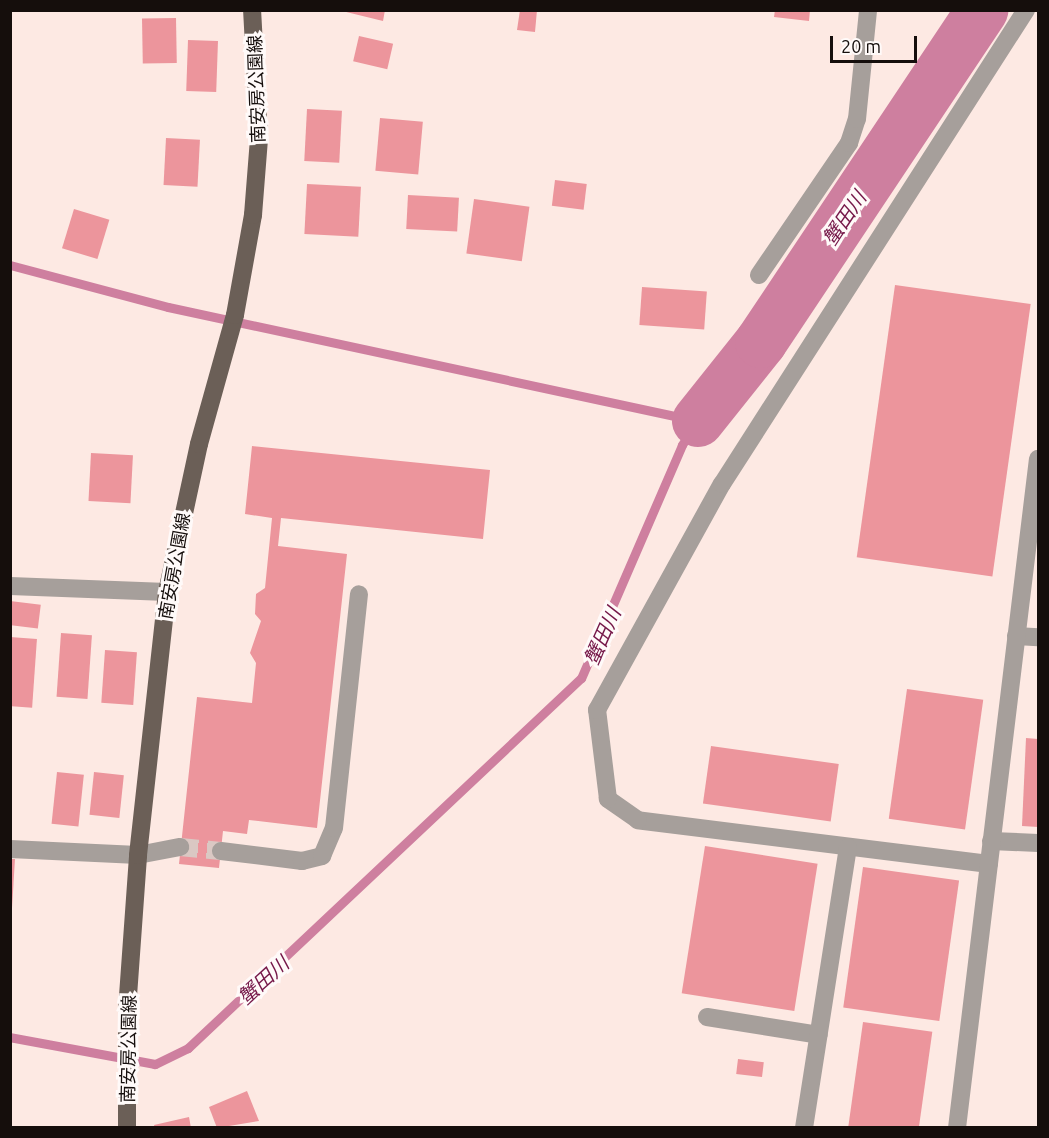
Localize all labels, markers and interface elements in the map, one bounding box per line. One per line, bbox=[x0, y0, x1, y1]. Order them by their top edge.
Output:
scale bar bbox=[833, 24, 920, 62]
street label: 南安房公園線 bbox=[243, 35, 269, 143]
text: 20 m bbox=[841, 36, 881, 56]
water label: 蟹田川 bbox=[817, 186, 871, 250]
street label: 南安房公園線 bbox=[154, 511, 194, 621]
water label: 蟹田川 bbox=[579, 604, 625, 668]
water label: 蟹田川 bbox=[233, 951, 293, 1009]
street label: 南安房公園線 bbox=[116, 995, 140, 1103]

